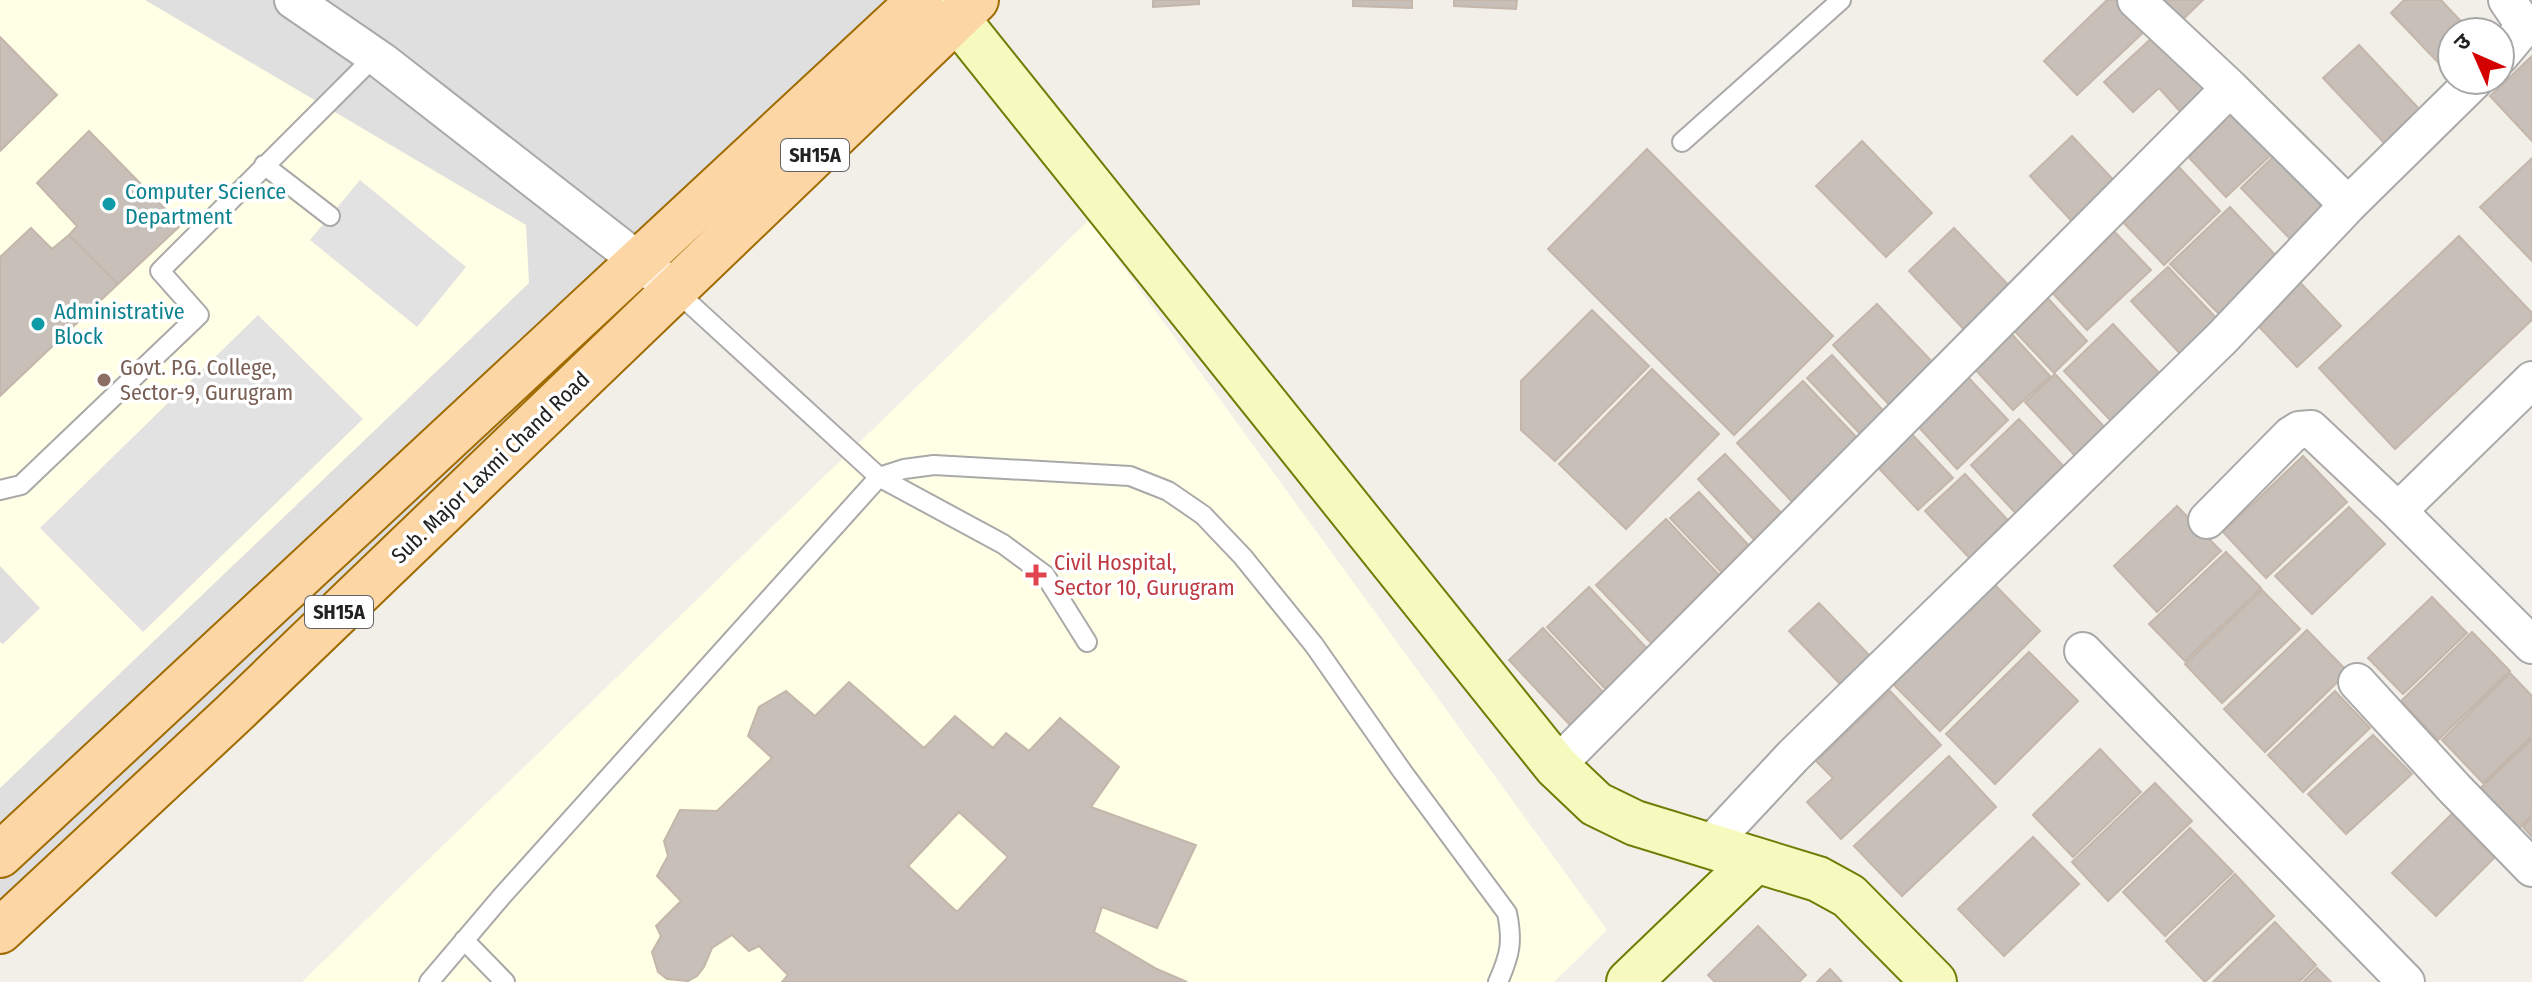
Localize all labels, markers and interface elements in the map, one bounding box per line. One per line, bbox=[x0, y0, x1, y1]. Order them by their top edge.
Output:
north arrow bbox=[2436, 16, 2516, 96]
text: उ bbox=[2448, 27, 2477, 56]
road number: SH15A bbox=[781, 139, 849, 171]
place label: Computer Science Department bbox=[125, 178, 286, 230]
marker: Computer Science Department bbox=[100, 195, 118, 213]
place label: Administrative Block bbox=[54, 298, 185, 350]
marker: Administrative Block bbox=[29, 315, 47, 333]
place label: Govt. P.G. College, Sector-9, Gurugram bbox=[120, 354, 293, 406]
street label: Sub. Major Laxmi Chand Road bbox=[386, 366, 595, 569]
marker: Govt. P.G. College, Sector-9, Gurugram bbox=[95, 371, 113, 389]
place label: Civil Hospital, Sector 10, Gurugram bbox=[1054, 549, 1235, 601]
marker: Civil Hospital, Sector 10, Gurugram bbox=[1025, 564, 1047, 586]
road number: SH15A bbox=[305, 596, 373, 628]

